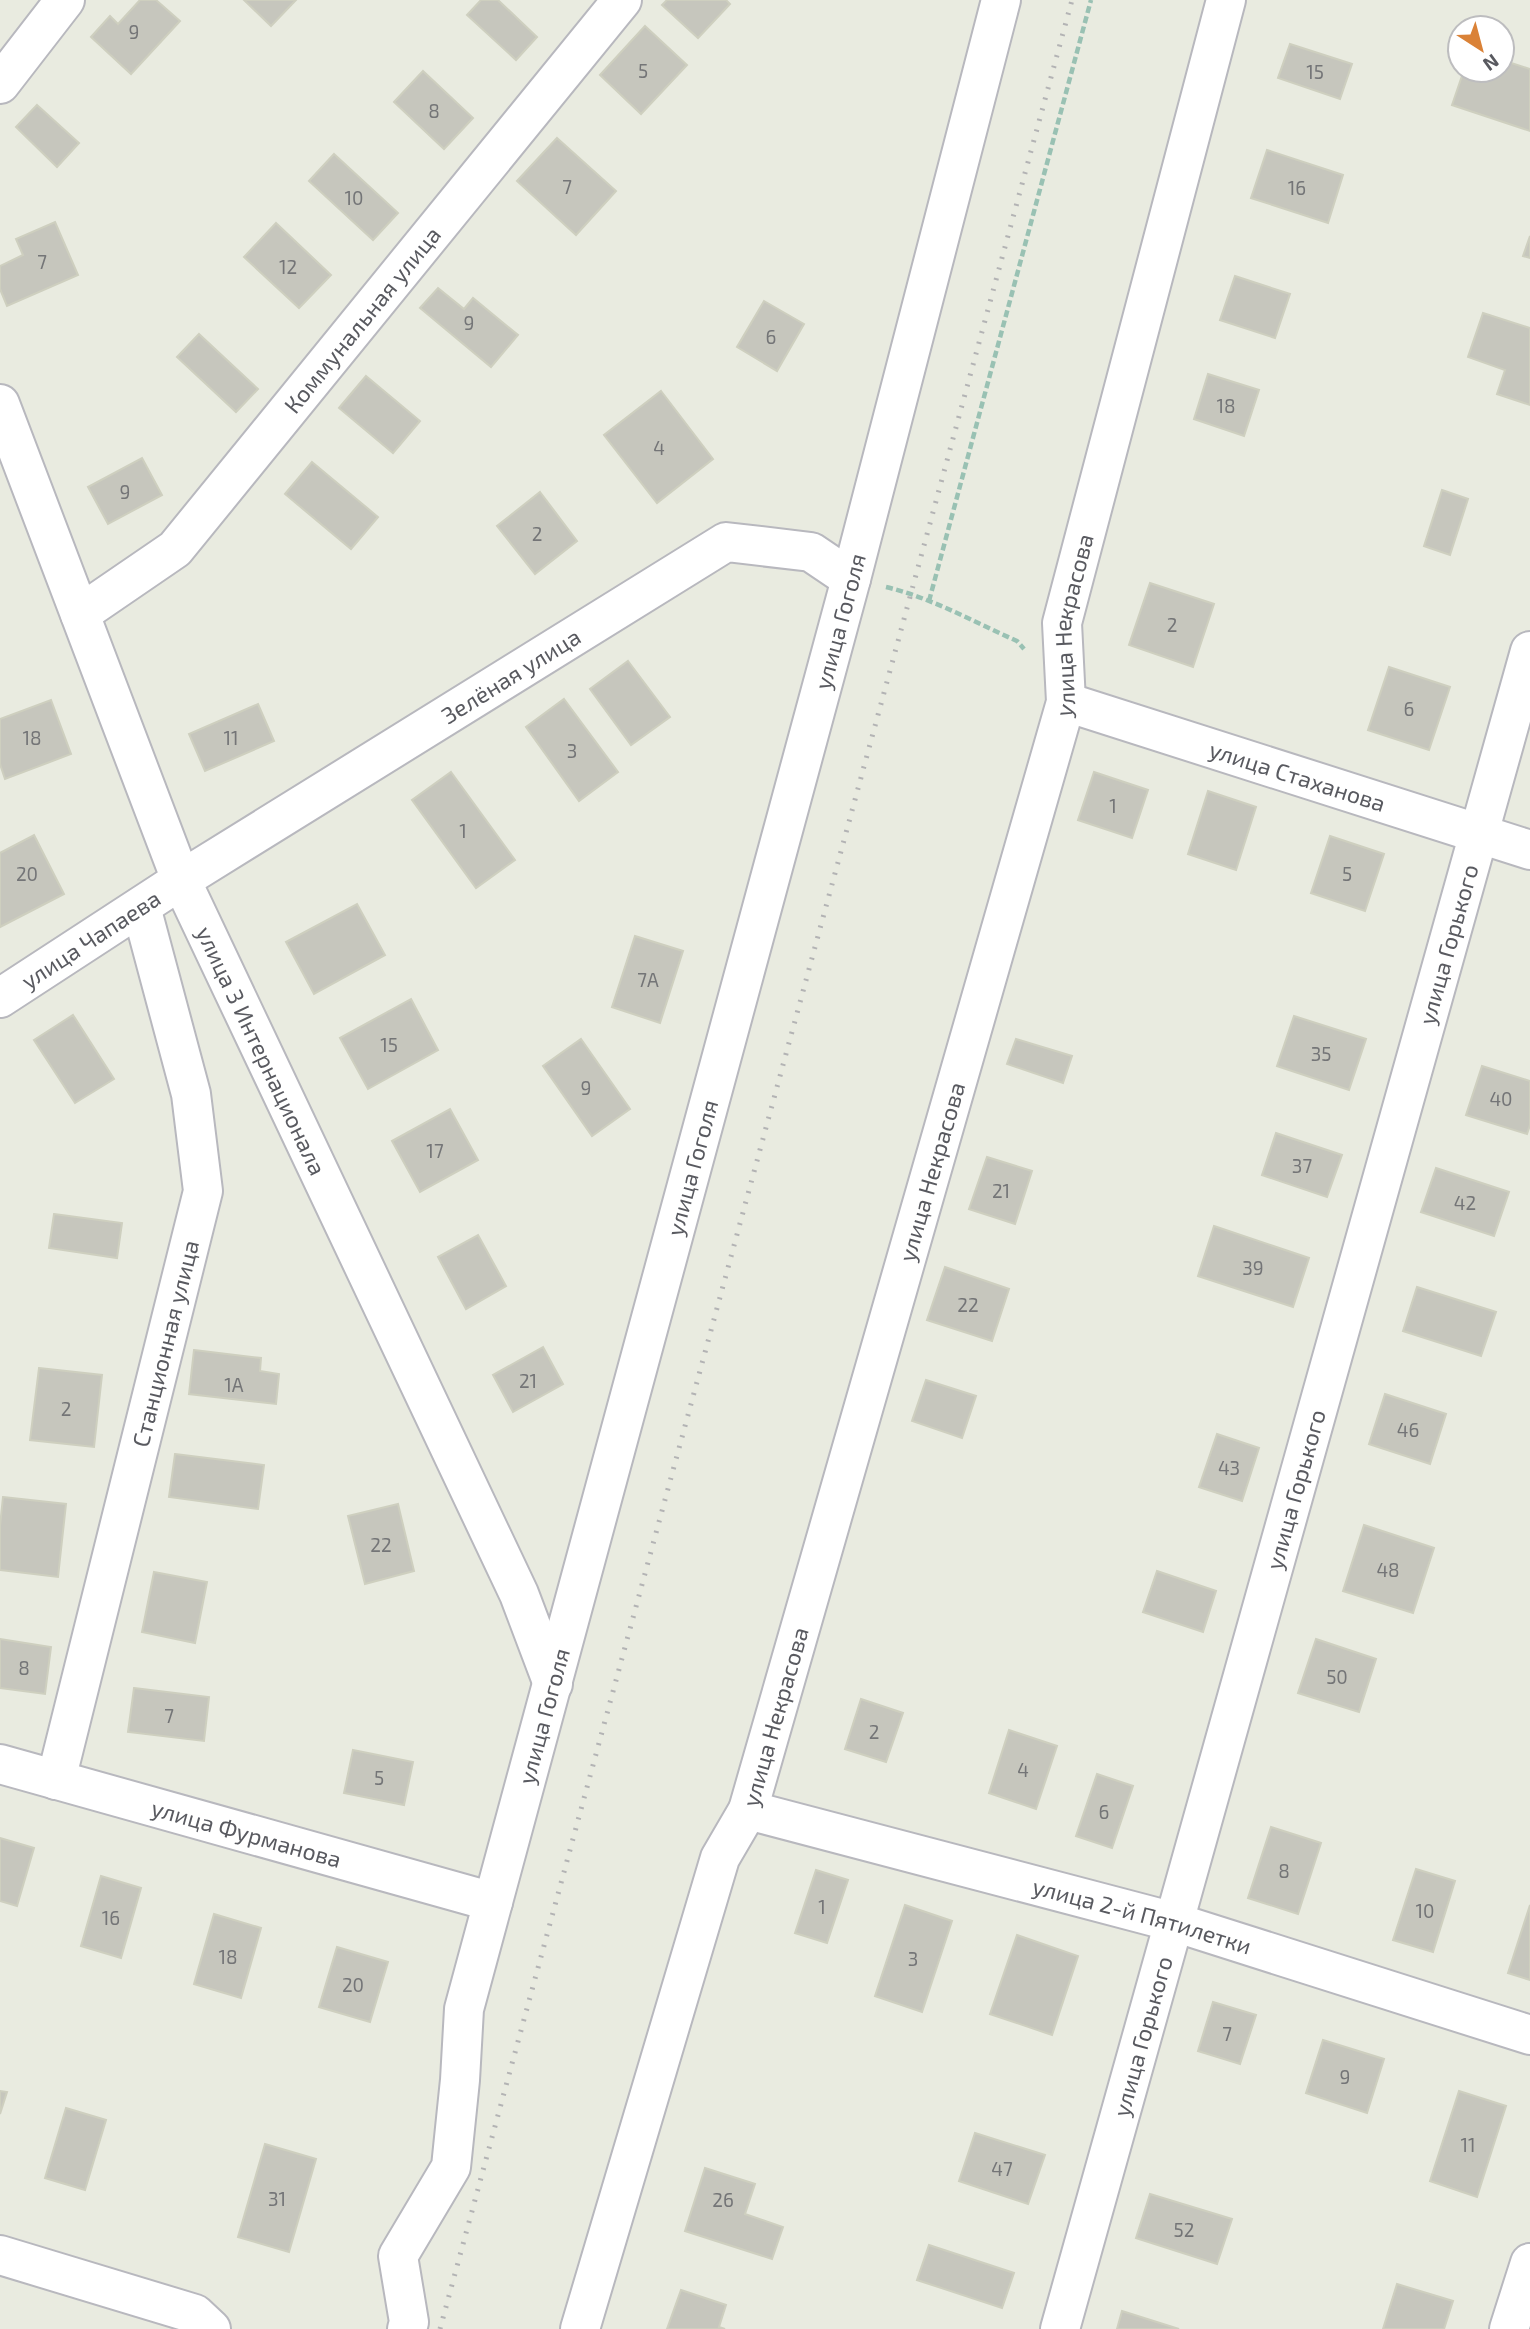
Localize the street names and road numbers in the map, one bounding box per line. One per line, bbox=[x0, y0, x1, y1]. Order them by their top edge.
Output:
street label: Коммунальная улица bbox=[278, 221, 446, 418]
street label: улица Некрасова bbox=[1048, 531, 1099, 720]
street label: улица Гоголя bbox=[808, 550, 871, 693]
street label: Зелёная улица bbox=[436, 622, 585, 729]
street label: улица Стаханова bbox=[1206, 735, 1389, 817]
street label: улица Горького bbox=[1412, 861, 1484, 1028]
street label: улица Чапаева bbox=[16, 884, 165, 995]
street label: улица 3 Интернационала bbox=[190, 922, 333, 1179]
street label: улица Некрасова bbox=[892, 1079, 970, 1265]
street label: улица Гоголя bbox=[660, 1097, 723, 1239]
street label: Станционная улица bbox=[126, 1237, 204, 1450]
street label: улица Горького bbox=[1259, 1406, 1331, 1573]
street label: улица Некрасова bbox=[736, 1624, 814, 1810]
street label: улица Гоголя bbox=[512, 1645, 575, 1787]
street label: улица Фурманова bbox=[148, 1793, 345, 1873]
street label: улица 2-й Пятилетки bbox=[1029, 1871, 1255, 1960]
street label: улица Горького bbox=[1106, 1953, 1178, 2120]

